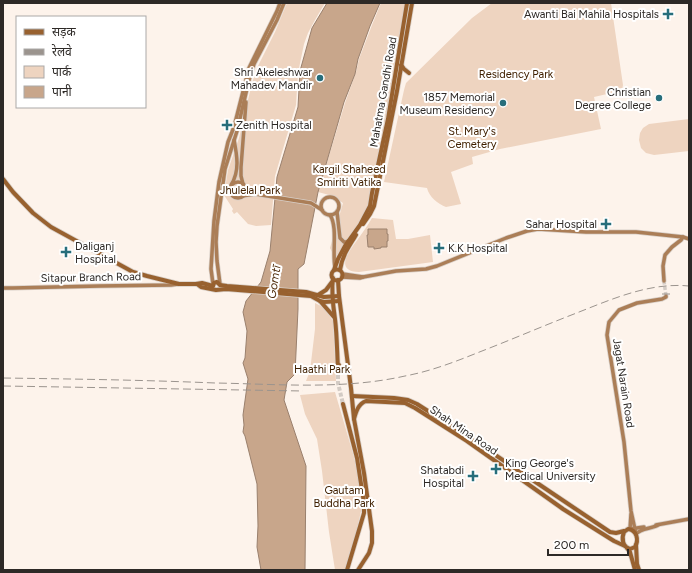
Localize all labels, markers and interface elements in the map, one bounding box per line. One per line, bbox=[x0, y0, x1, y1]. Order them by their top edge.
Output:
place label: Awanti Bai Mahila Hospitals bbox=[524, 8, 659, 21]
marker: Awanti Bai Mahila Hospitals bbox=[662, 8, 674, 20]
legend bbox=[16, 16, 146, 108]
text: सड़क bbox=[52, 25, 77, 39]
street label: Mahatma Gandhi Road bbox=[367, 36, 400, 148]
text: रेलवे bbox=[52, 44, 72, 59]
text: पार्क bbox=[52, 65, 72, 79]
place label: Shri Akeleshwar Mahadev Mandir bbox=[231, 66, 312, 92]
park label: Residency Park bbox=[479, 68, 554, 81]
marker: Shri Akeleshwar Mahadev Mandir bbox=[315, 73, 325, 83]
text: पानी bbox=[52, 84, 73, 99]
place label: Christian Degree College bbox=[575, 86, 651, 112]
place label: 1857 Memorial Museum Residency bbox=[399, 91, 495, 117]
marker: Christian Degree College bbox=[654, 93, 664, 103]
marker: 1857 Memorial Museum Residency bbox=[498, 98, 508, 108]
marker: Zenith Hospital bbox=[221, 119, 233, 131]
place label: Zenith Hospital bbox=[236, 119, 312, 132]
park label: St. Mary's Cemetery bbox=[448, 125, 497, 151]
park label: Kargil Shaheed Smiriti Vatika bbox=[312, 163, 386, 189]
park label: Jhulelal Park bbox=[220, 184, 281, 197]
place label: Sahar Hospital bbox=[525, 218, 597, 231]
marker: Sahar Hospital bbox=[600, 218, 612, 230]
place label: Daliganj Hospital bbox=[75, 240, 116, 266]
marker: K.K Hospital bbox=[433, 242, 445, 254]
place label: K.K Hospital bbox=[448, 242, 507, 255]
marker: Daliganj Hospital bbox=[60, 246, 72, 258]
water label: Gomtī bbox=[264, 263, 284, 300]
street label: Sitapur Branch Road bbox=[41, 270, 141, 285]
street label: Jagat Narain Road bbox=[610, 337, 637, 429]
park label: Haathi Park bbox=[294, 363, 351, 376]
street label: Shah Mina Road bbox=[427, 403, 500, 458]
place label: King George's Medical University bbox=[505, 457, 596, 483]
marker: King George's Medical University bbox=[490, 463, 502, 475]
place label: Shatabdi Hospital bbox=[420, 464, 464, 490]
marker: Shatabdi Hospital bbox=[467, 470, 479, 482]
park label: Gautam Buddha Park bbox=[313, 484, 375, 510]
scale bar bbox=[548, 531, 628, 557]
text: 200 m bbox=[554, 538, 589, 552]

